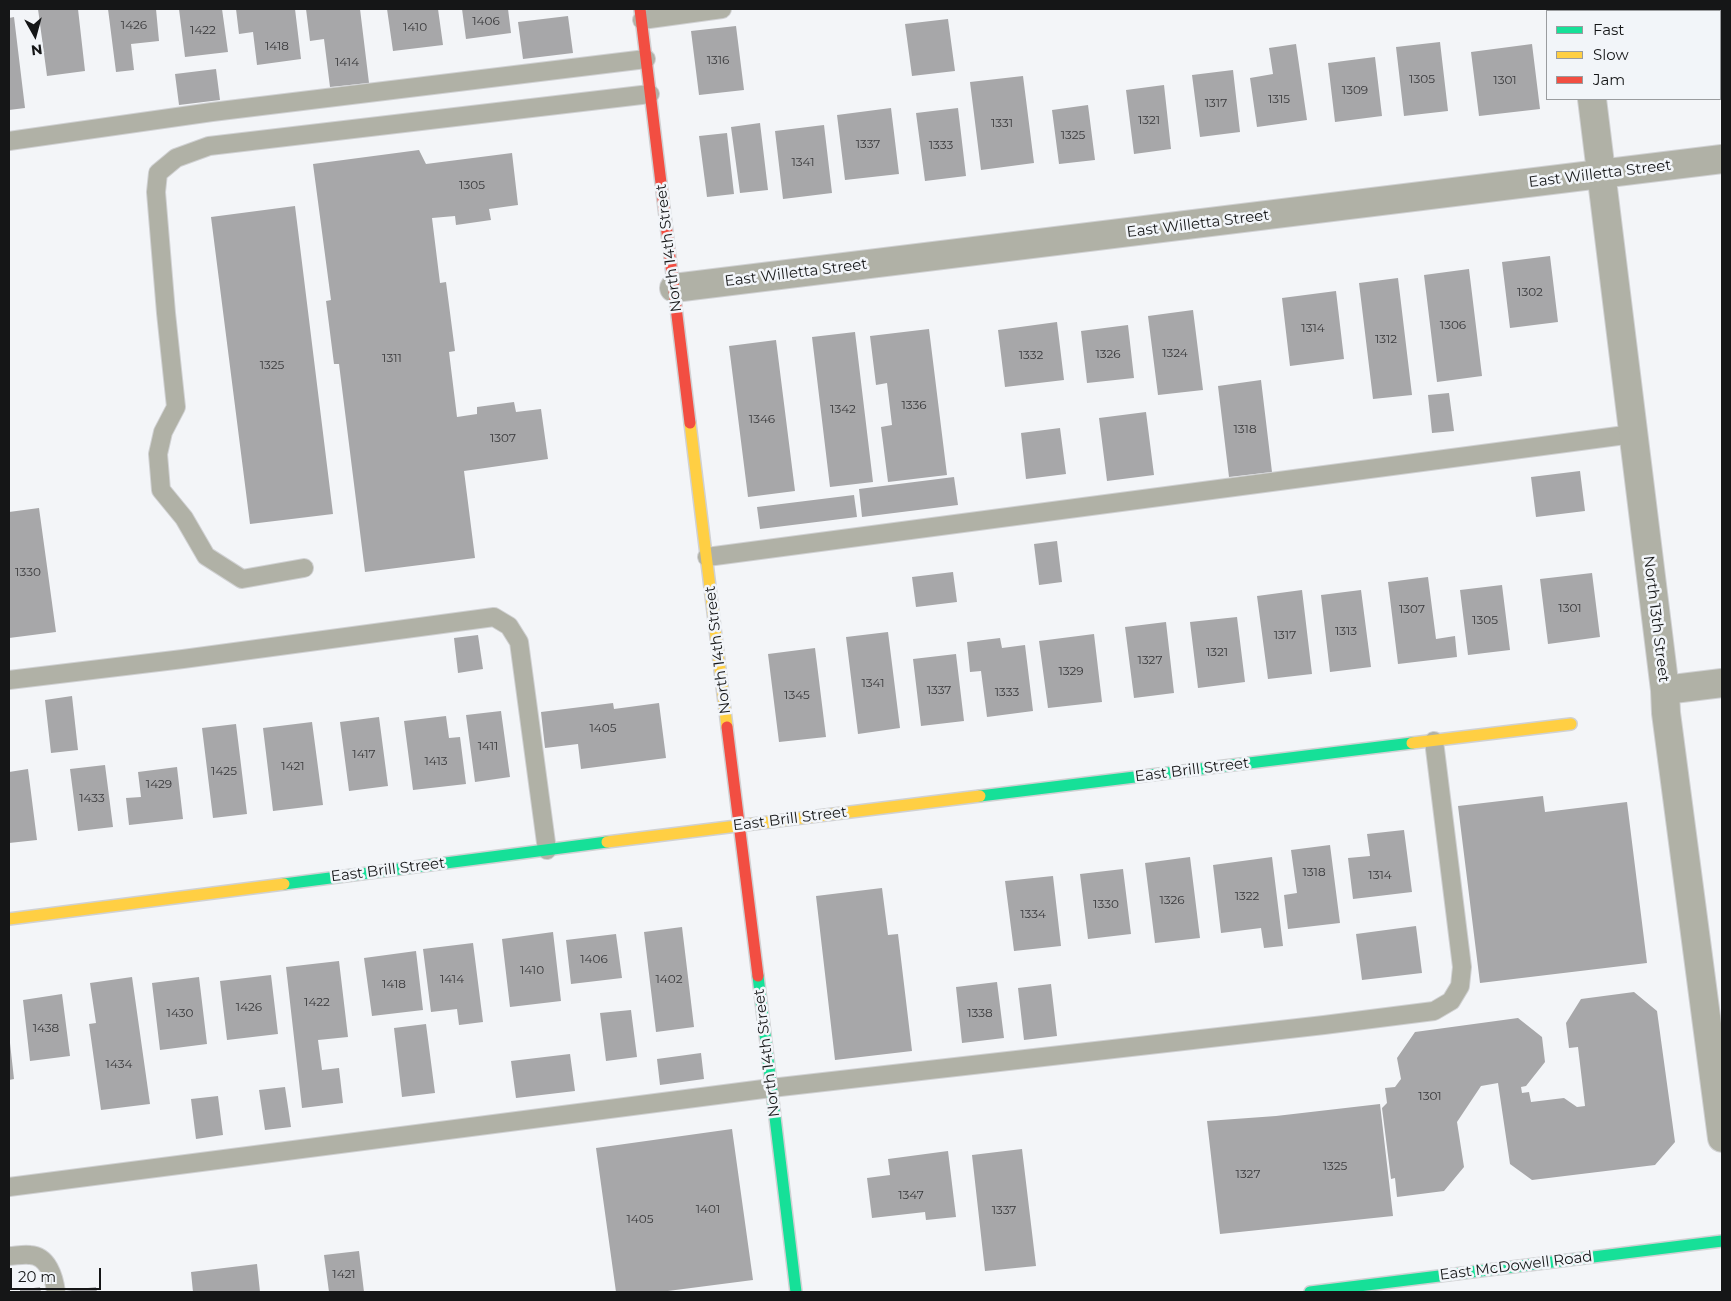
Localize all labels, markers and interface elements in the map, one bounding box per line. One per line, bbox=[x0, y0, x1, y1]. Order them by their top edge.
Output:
north arrow bbox=[10, 10, 60, 60]
legend bbox=[1546, 10, 1721, 100]
house number: 1406 bbox=[472, 14, 500, 28]
house number: 1426 bbox=[121, 18, 147, 32]
house number: 1410 bbox=[403, 20, 427, 34]
text: Fast bbox=[1593, 20, 1624, 39]
house number: 1422 bbox=[190, 23, 216, 37]
house number: 1418 bbox=[265, 39, 289, 53]
text: N bbox=[30, 40, 44, 60]
text: Slow bbox=[1593, 45, 1629, 64]
house number: 1316 bbox=[707, 53, 729, 67]
house number: 1414 bbox=[335, 55, 359, 69]
text: Jam bbox=[1593, 70, 1625, 89]
house number: 1305 bbox=[1409, 72, 1435, 86]
house number: 1301 bbox=[1493, 73, 1517, 87]
house number: 1309 bbox=[1342, 83, 1368, 97]
house number: 1315 bbox=[1268, 92, 1290, 106]
house number: 1317 bbox=[1205, 96, 1227, 110]
house number: 1321 bbox=[1138, 113, 1160, 127]
house number: 1331 bbox=[991, 116, 1013, 130]
house number: 1325 bbox=[1061, 128, 1085, 142]
house number: 1337 bbox=[856, 137, 880, 151]
house number: 1333 bbox=[929, 138, 953, 152]
house number: 1341 bbox=[791, 155, 815, 169]
street label: East Willetta Street bbox=[1528, 156, 1672, 192]
house number: 1305 bbox=[459, 178, 485, 192]
street label: North 14th Street bbox=[652, 183, 686, 313]
street label: East Willetta Street bbox=[1126, 206, 1270, 242]
street label: East Willetta Street bbox=[724, 255, 868, 291]
house number: 1302 bbox=[1517, 285, 1543, 299]
house number: 1306 bbox=[1440, 318, 1466, 332]
house number: 1314 bbox=[1301, 321, 1325, 335]
house number: 1312 bbox=[1375, 332, 1397, 346]
house number: 1324 bbox=[1162, 346, 1188, 360]
house number: 1326 bbox=[1095, 347, 1121, 361]
house number: 1332 bbox=[1019, 348, 1043, 362]
house number: 1311 bbox=[382, 351, 402, 365]
house number: 1325 bbox=[260, 358, 284, 372]
house number: 1336 bbox=[901, 398, 927, 412]
house number: 1342 bbox=[830, 402, 856, 416]
house number: 1346 bbox=[749, 412, 775, 426]
house number: 1318 bbox=[1233, 422, 1257, 436]
house number: 1307 bbox=[490, 431, 516, 445]
street label: North 13th Street bbox=[1639, 555, 1673, 683]
house number: 1330 bbox=[15, 565, 41, 579]
street label: North 14th Street bbox=[701, 585, 735, 715]
house number: 1301 bbox=[1558, 601, 1582, 615]
house number: 1307 bbox=[1399, 602, 1425, 616]
house number: 1305 bbox=[1472, 613, 1498, 627]
house number: 1313 bbox=[1335, 624, 1357, 638]
house number: 1317 bbox=[1274, 628, 1296, 642]
house number: 1321 bbox=[1206, 645, 1228, 659]
house number: 1327 bbox=[1138, 653, 1162, 667]
house number: 1329 bbox=[1058, 664, 1084, 678]
house number: 1341 bbox=[861, 676, 885, 690]
house number: 1337 bbox=[927, 683, 951, 697]
house number: 1333 bbox=[995, 685, 1019, 699]
house number: 1345 bbox=[784, 688, 810, 702]
house number: 1405 bbox=[590, 721, 616, 735]
house number: 1411 bbox=[478, 739, 498, 753]
house number: 1417 bbox=[352, 747, 376, 761]
house number: 1413 bbox=[424, 754, 448, 768]
street label: East Brill Street bbox=[1134, 754, 1250, 786]
house number: 1421 bbox=[281, 759, 305, 773]
house number: 1425 bbox=[211, 764, 237, 778]
house number: 1429 bbox=[146, 777, 172, 791]
house number: 1433 bbox=[79, 791, 105, 805]
street label: East Brill Street bbox=[732, 803, 848, 835]
street label: East Brill Street bbox=[330, 854, 446, 886]
house number: 1318 bbox=[1302, 865, 1326, 879]
house number: 1314 bbox=[1368, 868, 1392, 882]
house number: 1322 bbox=[1235, 889, 1259, 903]
house number: 1326 bbox=[1159, 893, 1185, 907]
house number: 1330 bbox=[1093, 897, 1119, 911]
house number: 1334 bbox=[1020, 907, 1046, 921]
house number: 1406 bbox=[580, 952, 608, 966]
house number: 1410 bbox=[520, 963, 544, 977]
house number: 1414 bbox=[440, 972, 464, 986]
house number: 1402 bbox=[655, 972, 683, 986]
house number: 1418 bbox=[382, 977, 406, 991]
street label: North 14th Street bbox=[750, 988, 784, 1118]
house number: 1422 bbox=[304, 995, 330, 1009]
house number: 1426 bbox=[236, 1000, 262, 1014]
house number: 1430 bbox=[167, 1006, 193, 1020]
house number: 1338 bbox=[967, 1006, 993, 1020]
house number: 1438 bbox=[33, 1021, 59, 1035]
house number: 1434 bbox=[106, 1057, 132, 1071]
house number: 1301 bbox=[1418, 1089, 1442, 1103]
house number: 1325 bbox=[1323, 1159, 1347, 1173]
house number: 1327 bbox=[1236, 1167, 1260, 1181]
house number: 1347 bbox=[898, 1188, 924, 1202]
house number: 1401 bbox=[696, 1202, 720, 1216]
house number: 1337 bbox=[992, 1203, 1016, 1217]
house number: 1405 bbox=[627, 1212, 653, 1226]
street label: East McDowell Road bbox=[1439, 1248, 1593, 1284]
scale bar bbox=[12, 1258, 104, 1290]
text: 20 m bbox=[18, 1267, 56, 1286]
house number: 1421 bbox=[332, 1267, 356, 1281]

